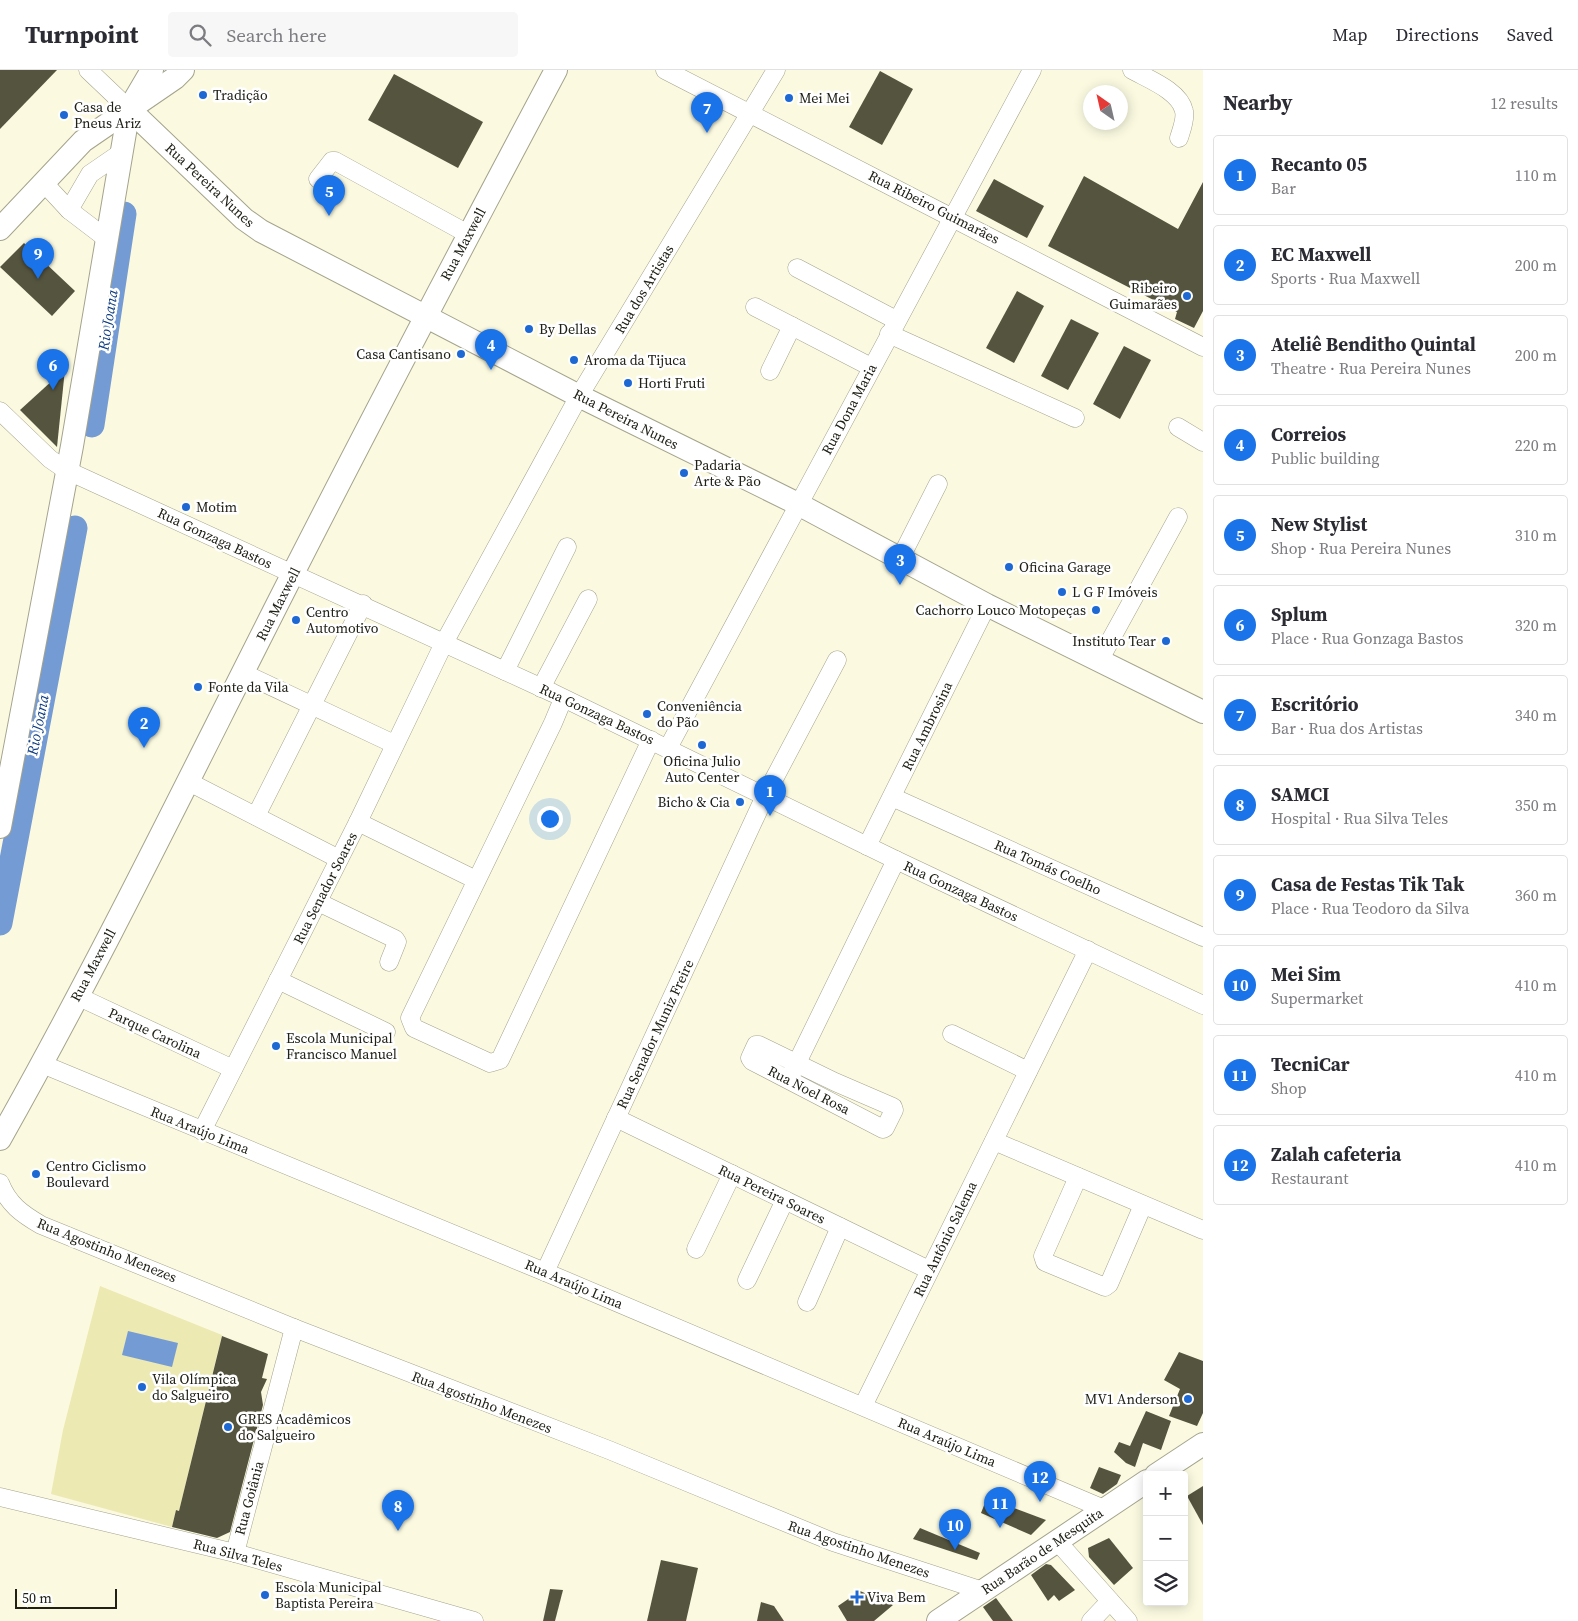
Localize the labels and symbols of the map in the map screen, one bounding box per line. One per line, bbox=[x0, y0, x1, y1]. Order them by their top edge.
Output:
place label: Tradição bbox=[213, 85, 268, 105]
north arrow bbox=[1083, 85, 1128, 130]
place label: Mei Mei bbox=[799, 88, 850, 108]
marker: Tradição bbox=[197, 89, 209, 101]
pin: 7 bbox=[691, 92, 723, 133]
marker: Mei Mei bbox=[783, 92, 795, 104]
place label: Casa de Pneus Ariz bbox=[74, 97, 142, 133]
marker: Casa de Pneus Ariz bbox=[58, 109, 70, 121]
street label: Rua Pereira Nunes bbox=[161, 138, 259, 232]
street label: Rua Ribeiro Guimarães bbox=[865, 165, 1003, 249]
pin: 5 bbox=[313, 175, 345, 216]
street label: Rua Maxwell bbox=[435, 204, 491, 284]
pin: 9 bbox=[22, 238, 54, 279]
street label: Rua dos Artistas bbox=[610, 241, 678, 337]
place label: Ribeiro Guimarães bbox=[1109, 278, 1177, 314]
water label: Rio Joana bbox=[92, 288, 123, 353]
marker: Ribeiro Guimarães bbox=[1181, 290, 1193, 302]
place label: By Dellas bbox=[539, 319, 596, 339]
marker: By Dellas bbox=[523, 323, 535, 335]
pin: 4 bbox=[475, 329, 507, 370]
place label: Casa Cantisano bbox=[356, 344, 451, 364]
marker: Casa Cantisano bbox=[455, 348, 467, 360]
pin: 6 bbox=[37, 349, 69, 390]
place label: Aroma da Tijuca bbox=[584, 350, 687, 370]
marker: Aroma da Tijuca bbox=[568, 354, 580, 366]
street label: Rua Dona Maria bbox=[817, 359, 882, 458]
place label: Horti Fruti bbox=[638, 373, 705, 393]
marker: Horti Fruti bbox=[622, 377, 634, 389]
street label: Rua Pereira Nunes bbox=[570, 384, 682, 454]
place label: Padaria Arte & Pão bbox=[694, 455, 761, 491]
marker: Padaria Arte & Pão bbox=[678, 467, 690, 479]
place label: Motim bbox=[196, 497, 238, 517]
marker: Motim bbox=[180, 501, 192, 513]
street label: Rua Gonzaga Bastos bbox=[154, 503, 276, 573]
pin: 3 bbox=[884, 544, 916, 585]
place label: Oficina Garage bbox=[1019, 557, 1111, 577]
marker: Oficina Garage bbox=[1003, 561, 1015, 573]
street label: Rua Maxwell bbox=[251, 564, 305, 644]
place label: L G F Imóveis bbox=[1072, 582, 1157, 602]
marker: L G F Imóveis bbox=[1056, 586, 1068, 598]
place label: Cachorro Louco Motopeças bbox=[916, 600, 1086, 620]
place label: Centro Automotivo bbox=[306, 602, 379, 638]
marker: Cachorro Louco Motopeças bbox=[1090, 604, 1102, 616]
marker: Centro Automotivo bbox=[290, 614, 302, 626]
place label: Instituto Tear bbox=[1072, 631, 1156, 651]
marker: Instituto Tear bbox=[1160, 635, 1172, 647]
place label: Fonte da Vila bbox=[208, 677, 290, 697]
street label: Rua Ambrosina bbox=[897, 677, 958, 774]
street label: Rua Gonzaga Bastos bbox=[536, 679, 658, 749]
marker: Fonte da Vila bbox=[192, 681, 204, 693]
water label: Rio Joana bbox=[21, 693, 54, 758]
place label: Conveniência do Pão bbox=[657, 696, 743, 732]
pin: 2 bbox=[128, 707, 160, 748]
marker: Conveniência do Pão bbox=[641, 708, 653, 720]
marker: Oficina Julio Auto Center bbox=[696, 739, 708, 751]
place label: Oficina Julio Auto Center bbox=[663, 751, 741, 787]
pin: 1 bbox=[754, 775, 786, 816]
place label: Bicho & Cia bbox=[658, 792, 731, 812]
marker: Bicho & Cia bbox=[734, 796, 746, 808]
your location bbox=[537, 806, 563, 832]
street label: Rua Senador Soares bbox=[288, 829, 362, 947]
street label: Rua Tomás Coelho bbox=[991, 834, 1105, 900]
street label: Rua Gonzaga Bastos bbox=[900, 856, 1022, 926]
street label: Rua Maxwell bbox=[65, 925, 121, 1005]
street label: Rua Senador Muniz Freire bbox=[612, 956, 698, 1112]
street label: Parque Carolina bbox=[105, 1003, 206, 1064]
place label: Escola Municipal Francisco Manuel bbox=[286, 1028, 397, 1064]
marker: Escola Municipal Francisco Manuel bbox=[270, 1040, 282, 1052]
street label: Rua Noel Rosa bbox=[765, 1061, 854, 1120]
street label: Rua Araújo Lima bbox=[148, 1101, 253, 1159]
place label: Centro Ciclismo Boulevard bbox=[46, 1156, 146, 1192]
street label: Rua Pereira Soares bbox=[715, 1159, 829, 1229]
marker: Centro Ciclismo Boulevard bbox=[30, 1168, 42, 1180]
street label: Rua Antônio Salema bbox=[908, 1177, 982, 1300]
street label: Rua Agostinho Menezes bbox=[34, 1213, 180, 1287]
street label: Rua Araújo Lima bbox=[522, 1254, 627, 1314]
street label: Rua Agostinho Menezes bbox=[409, 1366, 555, 1438]
place label: Vila Olímpica do Salgueiro bbox=[152, 1369, 237, 1405]
marker: Vila Olímpica do Salgueiro bbox=[136, 1381, 148, 1393]
place label: MV1 Anderson bbox=[1085, 1389, 1179, 1409]
marker: MV1 Anderson bbox=[1182, 1393, 1194, 1405]
place label: GRES Acadêmicos do Salgueiro bbox=[238, 1409, 351, 1445]
street label: Rua Araújo Lima bbox=[895, 1412, 1000, 1472]
marker: GRES Acadêmicos do Salgueiro bbox=[222, 1421, 234, 1433]
street label: Rua Goiânia bbox=[230, 1458, 269, 1537]
pin: 12 bbox=[1024, 1461, 1056, 1502]
pin: 11 bbox=[984, 1487, 1016, 1528]
pin: 8 bbox=[382, 1490, 414, 1531]
street label: Rua Barão de Mesquita bbox=[977, 1502, 1108, 1599]
pin: 10 bbox=[939, 1509, 971, 1550]
street label: Rua Agostinho Menezes bbox=[785, 1515, 933, 1583]
street label: Rua Silva Teles bbox=[191, 1533, 285, 1577]
place label: Escola Municipal Baptista Pereira bbox=[275, 1577, 382, 1613]
scale bar bbox=[15, 1586, 118, 1609]
place label: Viva Bem bbox=[867, 1587, 926, 1607]
marker: Escola Municipal Baptista Pereira bbox=[259, 1589, 271, 1601]
marker: Viva Bem bbox=[851, 1591, 863, 1603]

